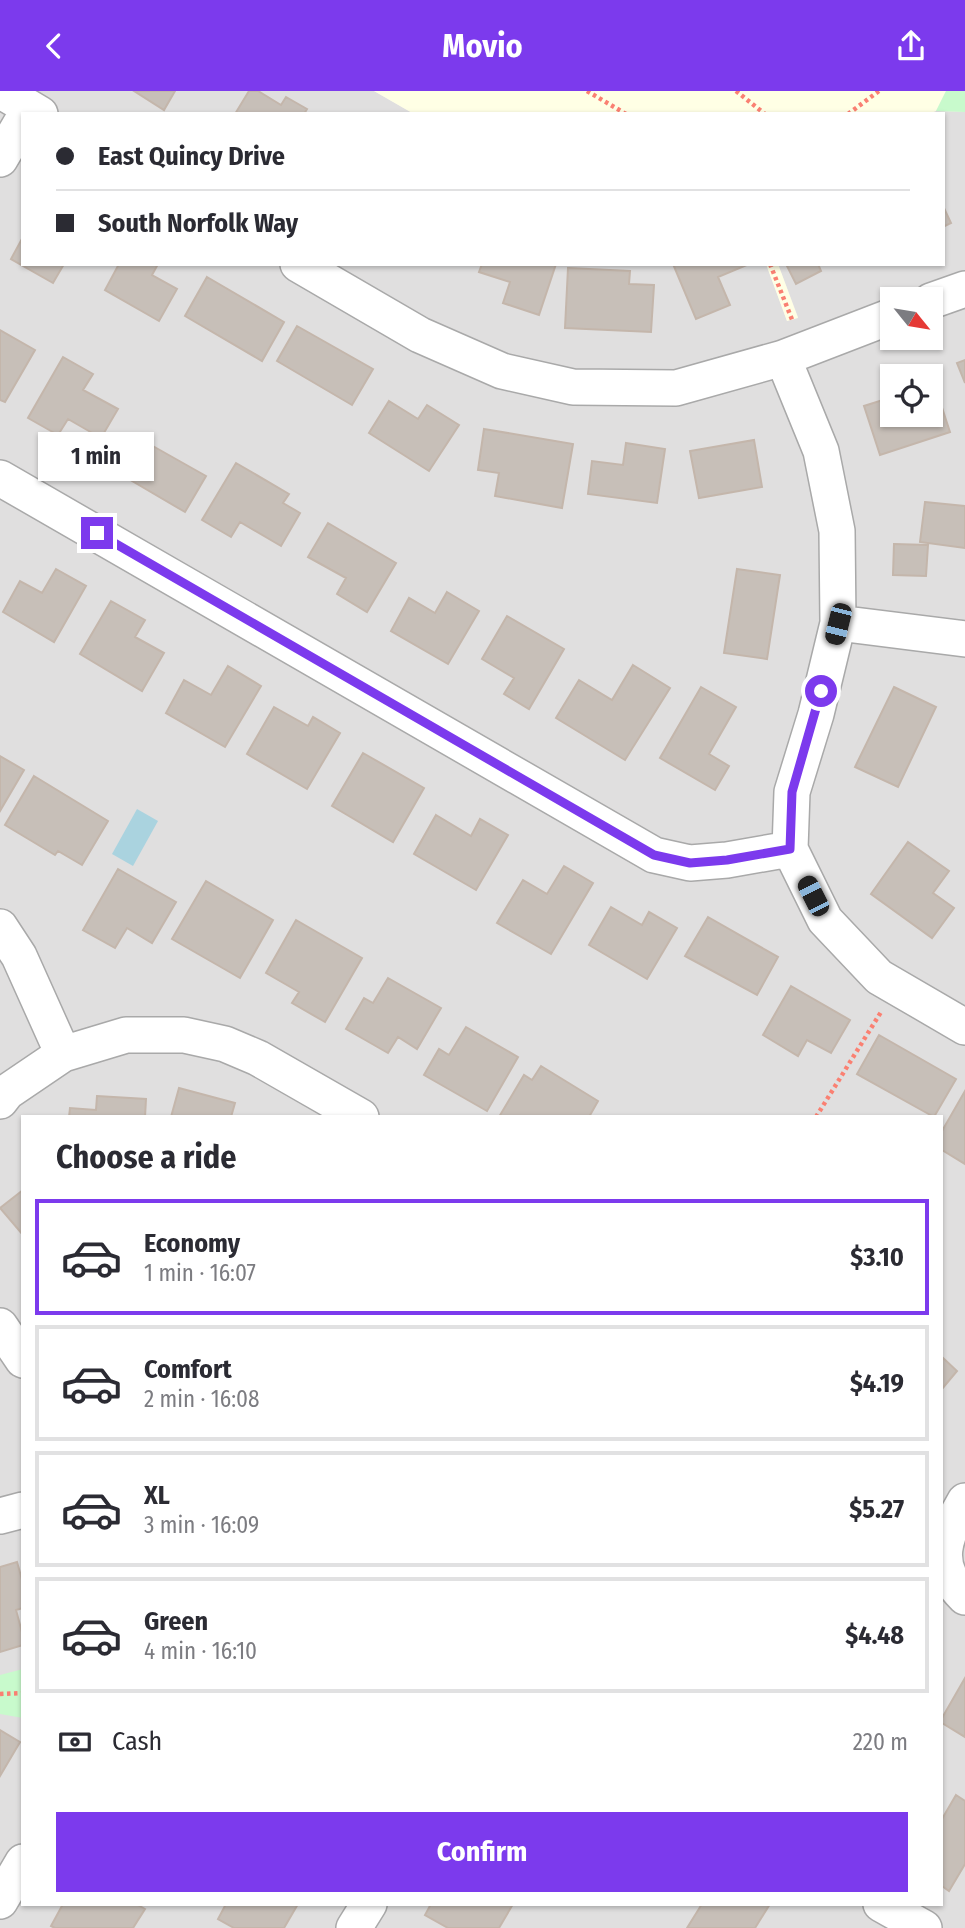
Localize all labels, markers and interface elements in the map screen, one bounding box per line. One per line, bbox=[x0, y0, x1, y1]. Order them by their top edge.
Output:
icon: back bbox=[35, 27, 73, 65]
text: Movio bbox=[442, 27, 523, 65]
icon: share bbox=[892, 27, 930, 65]
text: East Quincy Drive bbox=[98, 141, 285, 172]
text: South Norfolk Way bbox=[98, 208, 298, 239]
north arrow bbox=[880, 287, 943, 350]
map controls bbox=[880, 287, 943, 427]
button: locate bbox=[880, 364, 943, 427]
callout: 1 min bbox=[39, 431, 155, 481]
text: 1 min bbox=[71, 442, 121, 470]
route end bbox=[81, 517, 113, 549]
car bbox=[823, 601, 854, 647]
route start bbox=[805, 675, 837, 707]
car bbox=[795, 873, 832, 919]
text: Choose a ride bbox=[56, 1138, 237, 1176]
icon: car bbox=[60, 1226, 123, 1289]
text: Economy bbox=[144, 1228, 240, 1259]
text: $3.10 bbox=[850, 1242, 904, 1273]
text: 1 min · 16:07 bbox=[144, 1259, 256, 1287]
icon: car bbox=[60, 1352, 123, 1415]
text: Comfort bbox=[144, 1354, 232, 1385]
text: $4.19 bbox=[850, 1368, 904, 1399]
text: 2 min · 16:08 bbox=[144, 1385, 260, 1413]
icon: car bbox=[60, 1478, 123, 1541]
text: XL bbox=[144, 1480, 170, 1511]
text: $5.27 bbox=[849, 1494, 904, 1525]
text: 3 min · 16:09 bbox=[144, 1511, 259, 1539]
icon: car bbox=[60, 1604, 123, 1667]
text: Green bbox=[144, 1606, 208, 1637]
text: $4.48 bbox=[845, 1620, 904, 1651]
text: 4 min · 16:10 bbox=[144, 1637, 257, 1665]
icon: cash bbox=[56, 1723, 94, 1761]
text: Cash bbox=[112, 1726, 162, 1757]
text: 220 m bbox=[853, 1728, 908, 1756]
button: Confirm bbox=[56, 1812, 908, 1892]

